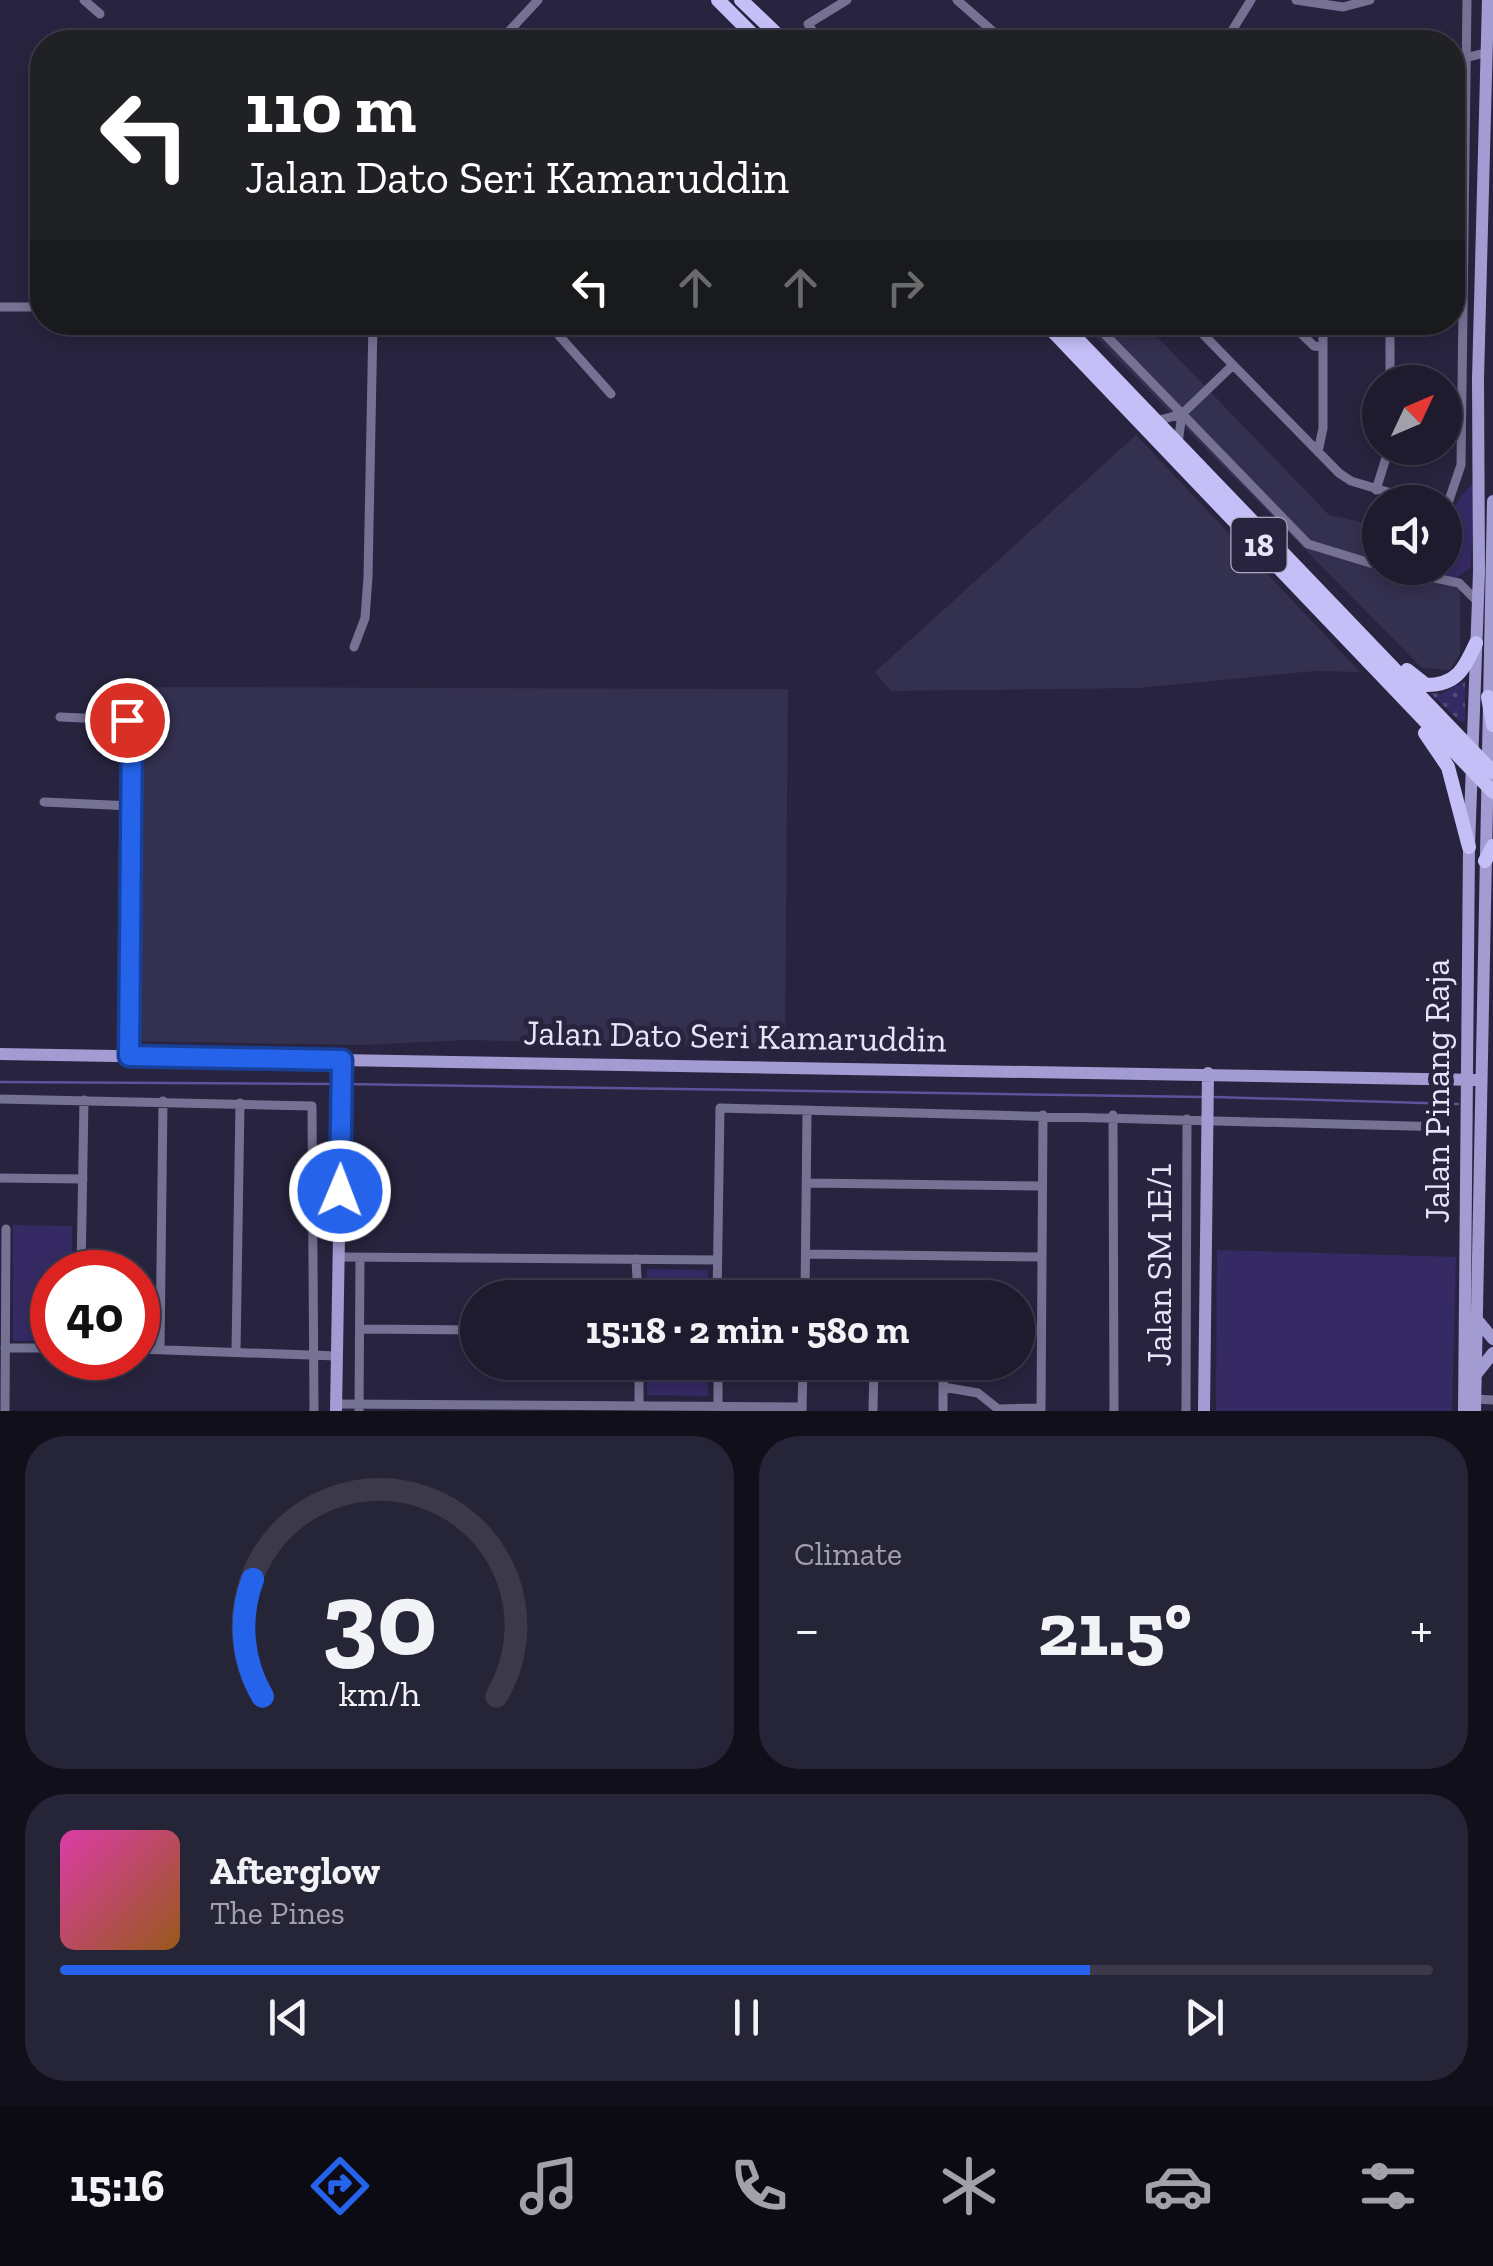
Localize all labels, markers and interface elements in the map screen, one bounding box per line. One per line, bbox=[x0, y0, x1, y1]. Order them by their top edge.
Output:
text: 110 m bbox=[245, 66, 416, 150]
icon: left bbox=[80, 70, 210, 200]
text: Jalan Dato Seri Kamaruddin bbox=[245, 151, 789, 205]
icon: left bbox=[563, 260, 618, 315]
icon: ahead bbox=[668, 260, 723, 315]
icon: ahead bbox=[773, 260, 828, 315]
icon: right bbox=[878, 260, 933, 315]
north arrow bbox=[1362, 365, 1462, 465]
map controls bbox=[1362, 365, 1462, 585]
button: sound bbox=[1362, 485, 1462, 585]
road number: 18 bbox=[1232, 518, 1286, 572]
pin bbox=[85, 678, 170, 763]
icon: arrive bbox=[100, 693, 155, 748]
street label: Jalan Pinang Raja bbox=[1416, 959, 1458, 1223]
street label: Jalan Dato Seri Kamaruddin bbox=[523, 1011, 947, 1061]
position arrow bbox=[288, 1139, 392, 1243]
street label: Jalan SM 1E/1 bbox=[1138, 1163, 1180, 1367]
speed limit sign: 40 bbox=[30, 1250, 160, 1380]
text: 15:18 · 2 min · 580 m bbox=[586, 1307, 909, 1353]
text: Climate bbox=[794, 1535, 902, 1573]
text: 30 bbox=[322, 1556, 437, 1681]
text: 21.5° bbox=[1038, 1584, 1192, 1674]
text: − bbox=[794, 1596, 820, 1662]
text: + bbox=[1410, 1596, 1433, 1662]
text: km/h bbox=[339, 1672, 420, 1715]
text: Afterglow bbox=[210, 1848, 380, 1894]
text: The Pines bbox=[210, 1894, 345, 1932]
icon: previous bbox=[261, 1990, 316, 2045]
icon: pause bbox=[719, 1990, 774, 2045]
icon: next bbox=[1177, 1990, 1232, 2045]
icon: directions bbox=[305, 2151, 375, 2221]
icon: music bbox=[514, 2151, 584, 2221]
icon: phone bbox=[724, 2151, 794, 2221]
icon: climate bbox=[934, 2151, 1004, 2221]
icon: car bbox=[1143, 2151, 1213, 2221]
icon: filters bbox=[1353, 2151, 1423, 2221]
text: 15:16 bbox=[70, 2159, 165, 2213]

